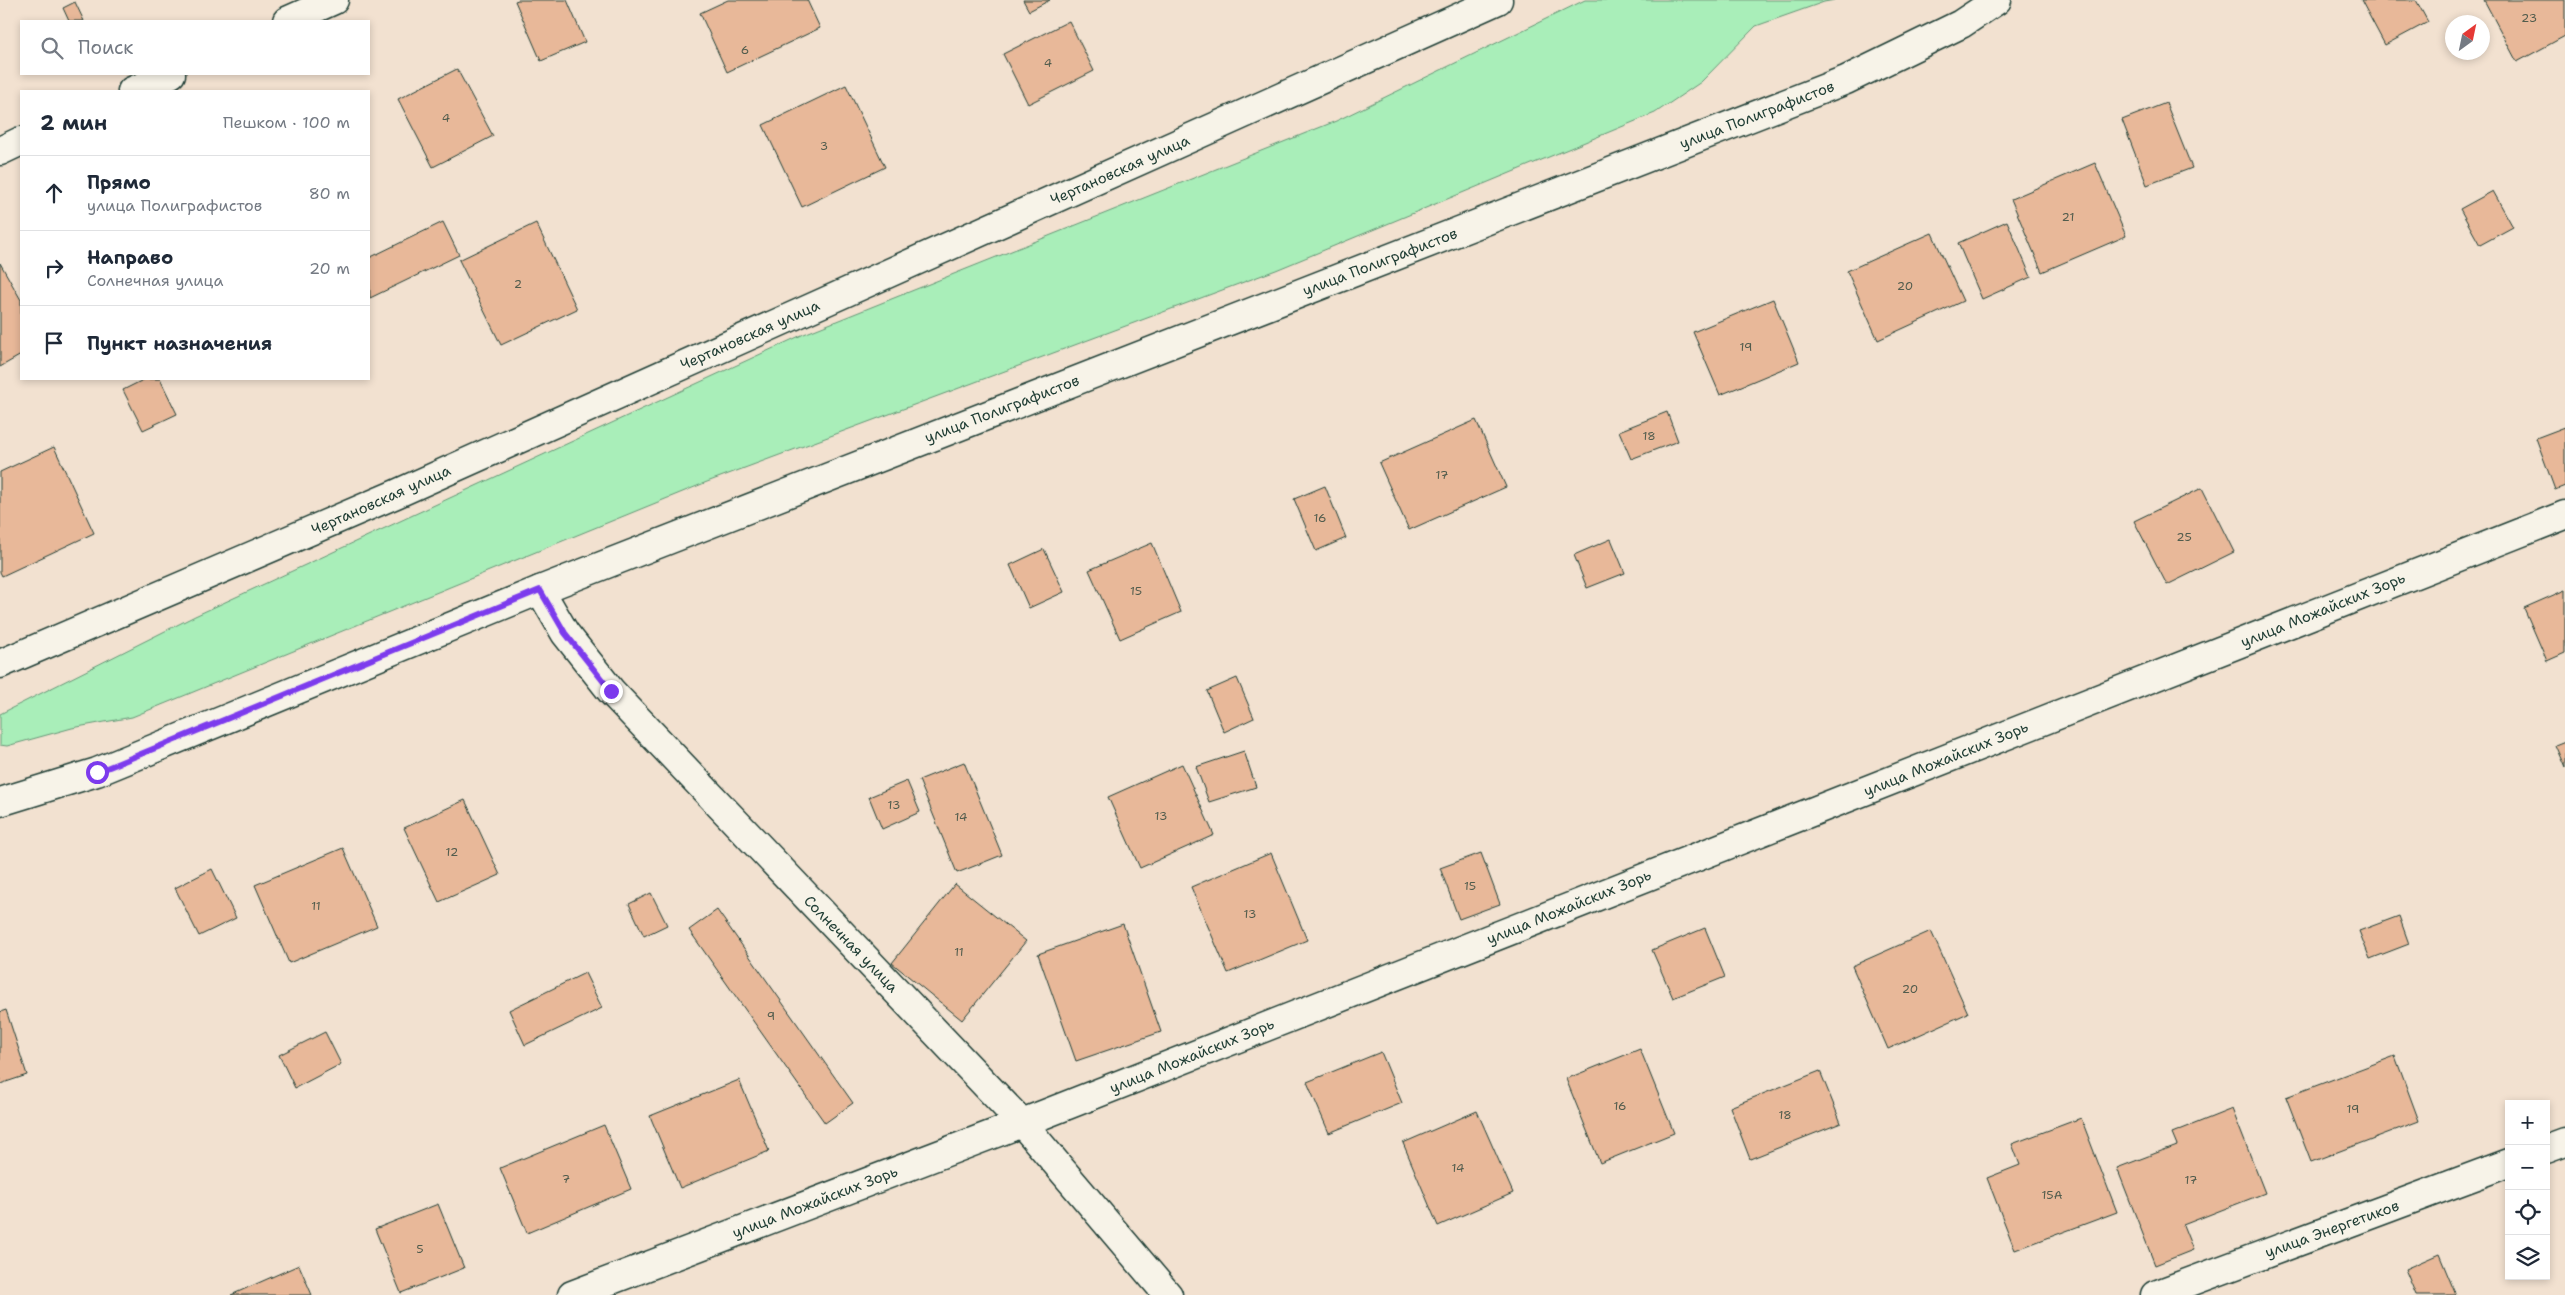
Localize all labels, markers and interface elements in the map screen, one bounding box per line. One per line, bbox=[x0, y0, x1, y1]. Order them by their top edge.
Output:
house number: 23 bbox=[2521, 10, 2537, 26]
north arrow bbox=[2445, 15, 2490, 60]
search box bbox=[20, 20, 370, 75]
icon: search bbox=[38, 34, 66, 62]
text: Поиск bbox=[78, 35, 133, 60]
house number: 6 bbox=[741, 42, 749, 58]
house number: 4 bbox=[1044, 55, 1052, 71]
street label: улица Полиграфистов bbox=[1677, 76, 1837, 154]
text: 2 мин bbox=[40, 109, 107, 137]
house number: 4 bbox=[442, 110, 450, 126]
text: Пешком · 100 m bbox=[223, 112, 350, 133]
street label: Чертановская улица bbox=[1047, 130, 1193, 210]
house number: 3 bbox=[820, 138, 828, 154]
text: Прямо bbox=[87, 170, 151, 195]
icon: ahead bbox=[40, 179, 68, 207]
text: 80 m bbox=[309, 183, 350, 204]
text: улица Полиграфистов bbox=[87, 195, 262, 216]
house number: 21 bbox=[2062, 209, 2074, 225]
street label: улица Полиграфистов bbox=[1300, 223, 1460, 301]
text: Направо bbox=[87, 245, 173, 270]
icon: right bbox=[40, 254, 68, 282]
text: 20 m bbox=[309, 258, 350, 279]
text: Солнечная улица bbox=[87, 270, 223, 291]
house number: 2 bbox=[514, 276, 522, 292]
house number: 20 bbox=[1897, 278, 1913, 294]
street label: Чертановская улица bbox=[677, 295, 823, 375]
icon: arrive bbox=[40, 329, 68, 357]
text: Пункт назначения bbox=[87, 331, 272, 356]
house number: 19 bbox=[1740, 339, 1752, 355]
street label: улица Полиграфистов bbox=[922, 370, 1082, 448]
house number: 18 bbox=[1642, 428, 1656, 444]
street label: Чертановская улица bbox=[308, 460, 454, 540]
house number: 17 bbox=[1436, 467, 1448, 483]
house number: 16 bbox=[1313, 510, 1327, 526]
house number: 25 bbox=[2176, 529, 2192, 545]
street label: улица Можайских Зорь bbox=[2238, 568, 2409, 652]
house number: 15 bbox=[1130, 583, 1142, 599]
route end bbox=[600, 680, 623, 703]
street label: улица Можайских Зорь bbox=[1861, 717, 2032, 801]
route start bbox=[86, 761, 109, 784]
house number: 13 bbox=[888, 797, 900, 813]
house number: 13 bbox=[1155, 808, 1167, 824]
house number: 14 bbox=[955, 809, 967, 825]
house number: 12 bbox=[446, 844, 458, 860]
street label: улица Можайских Зорь bbox=[1484, 865, 1655, 949]
house number: 15 bbox=[1464, 878, 1476, 894]
street label: Солнечная улица bbox=[799, 891, 903, 997]
house number: 11 bbox=[311, 898, 321, 914]
house number: 13 bbox=[1244, 906, 1256, 922]
house number: 11 bbox=[954, 944, 964, 960]
house number: 20 bbox=[1902, 981, 1918, 997]
house number: 9 bbox=[767, 1008, 775, 1024]
street label: улица Можайских Зорь bbox=[1107, 1014, 1278, 1098]
house number: 16 bbox=[1613, 1098, 1627, 1114]
map controls bbox=[2505, 1100, 2550, 1280]
button: + bbox=[2505, 1100, 2550, 1145]
house number: 19 bbox=[2347, 1101, 2359, 1117]
house number: 18 bbox=[1778, 1107, 1792, 1123]
button: − bbox=[2505, 1145, 2550, 1190]
house number: 14 bbox=[1452, 1160, 1464, 1176]
street label: улица Можайских Зорь bbox=[729, 1161, 901, 1243]
house number: 7 bbox=[562, 1171, 570, 1187]
house number: 17 bbox=[2185, 1172, 2197, 1188]
house number: 15А bbox=[2042, 1187, 2063, 1203]
button: locate bbox=[2505, 1190, 2550, 1235]
street label: улица Энергетиков bbox=[2262, 1195, 2402, 1263]
button: layers bbox=[2505, 1235, 2550, 1280]
house number: 5 bbox=[416, 1241, 424, 1257]

